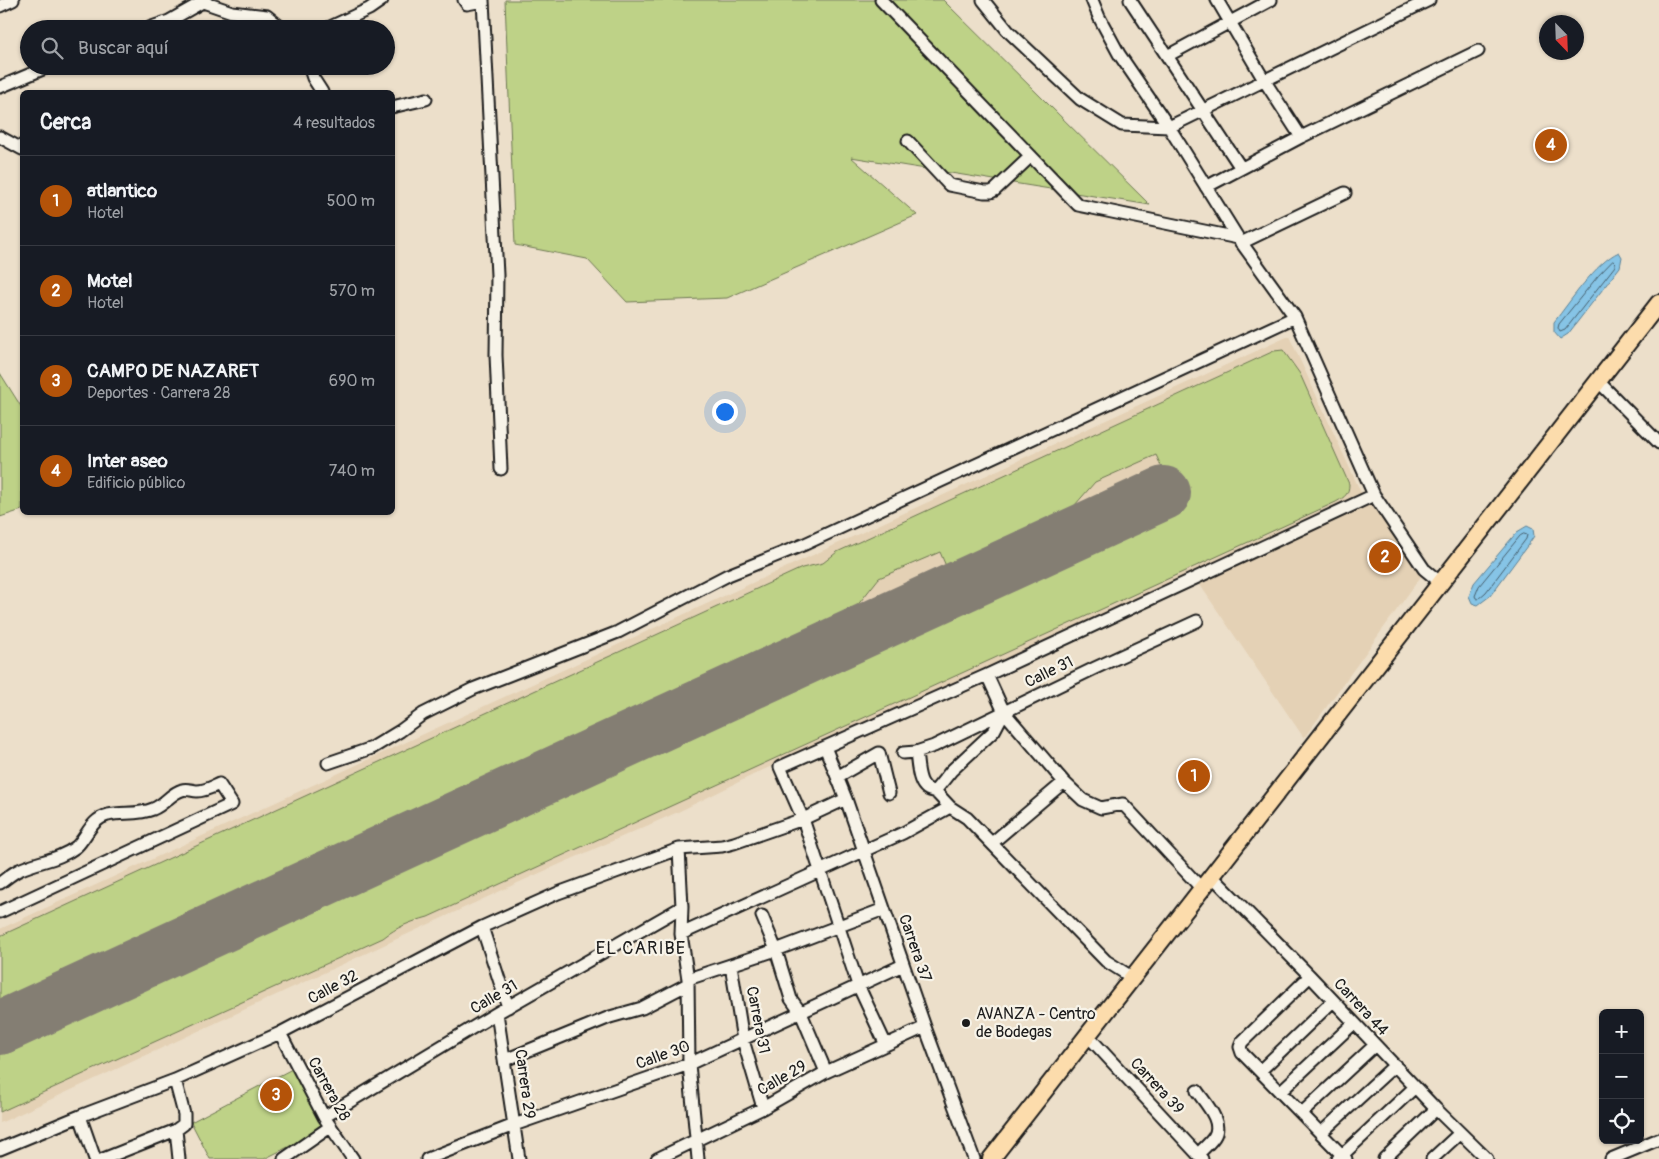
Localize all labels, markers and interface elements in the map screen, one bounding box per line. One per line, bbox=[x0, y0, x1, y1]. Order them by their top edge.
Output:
north arrow bbox=[1539, 15, 1584, 60]
search box bbox=[20, 20, 395, 75]
icon: search bbox=[38, 34, 66, 62]
text: Buscar aquí bbox=[78, 36, 169, 60]
text: Cerca bbox=[40, 109, 91, 136]
text: 4 resultados bbox=[293, 113, 375, 133]
pin: 4 bbox=[1535, 126, 1567, 164]
text: atlantico bbox=[87, 179, 157, 203]
text: 1 bbox=[53, 191, 59, 211]
text: 500 m bbox=[327, 191, 375, 211]
text: Hotel bbox=[87, 203, 124, 223]
text: Motel bbox=[87, 269, 132, 293]
text: 2 bbox=[52, 281, 60, 301]
text: 570 m bbox=[329, 281, 375, 301]
text: Hotel bbox=[87, 293, 124, 313]
text: CAMPO DE NAZARET bbox=[87, 359, 259, 383]
text: 3 bbox=[52, 371, 60, 391]
text: 690 m bbox=[329, 371, 375, 391]
text: Deportes · Carrera 28 bbox=[87, 383, 230, 403]
your location bbox=[712, 399, 738, 425]
text: Inter aseo bbox=[87, 449, 168, 473]
text: 4 bbox=[51, 461, 61, 481]
text: 740 m bbox=[329, 461, 375, 481]
text: Edificio público bbox=[87, 473, 185, 493]
pin: 2 bbox=[1369, 538, 1401, 576]
street label: Calle 31 bbox=[1021, 652, 1077, 692]
pin: 1 bbox=[1178, 757, 1210, 795]
street label: Carrera 37 bbox=[894, 911, 936, 985]
district label: EL CARIBE bbox=[596, 937, 686, 960]
street label: Calle 32 bbox=[304, 965, 362, 1009]
street label: Carrera 44 bbox=[1329, 974, 1393, 1040]
street label: Calle 31 bbox=[467, 975, 521, 1019]
street label: Carrera 31 bbox=[742, 985, 774, 1055]
place label: AVANZA - Centro de Bodegas bbox=[976, 1004, 1096, 1042]
map controls bbox=[1599, 1009, 1644, 1144]
button: + bbox=[1599, 1009, 1644, 1054]
marker: AVANZA - Centro de Bodegas bbox=[960, 1017, 972, 1029]
street label: Calle 30 bbox=[633, 1036, 693, 1074]
street label: Carrera 29 bbox=[510, 1048, 540, 1120]
street label: Carrera 28 bbox=[303, 1054, 355, 1124]
street label: Carrera 39 bbox=[1126, 1054, 1188, 1118]
button: − bbox=[1599, 1054, 1644, 1099]
street label: Calle 29 bbox=[754, 1056, 810, 1100]
pin: 3 bbox=[260, 1076, 292, 1114]
button: locate bbox=[1599, 1099, 1644, 1144]

